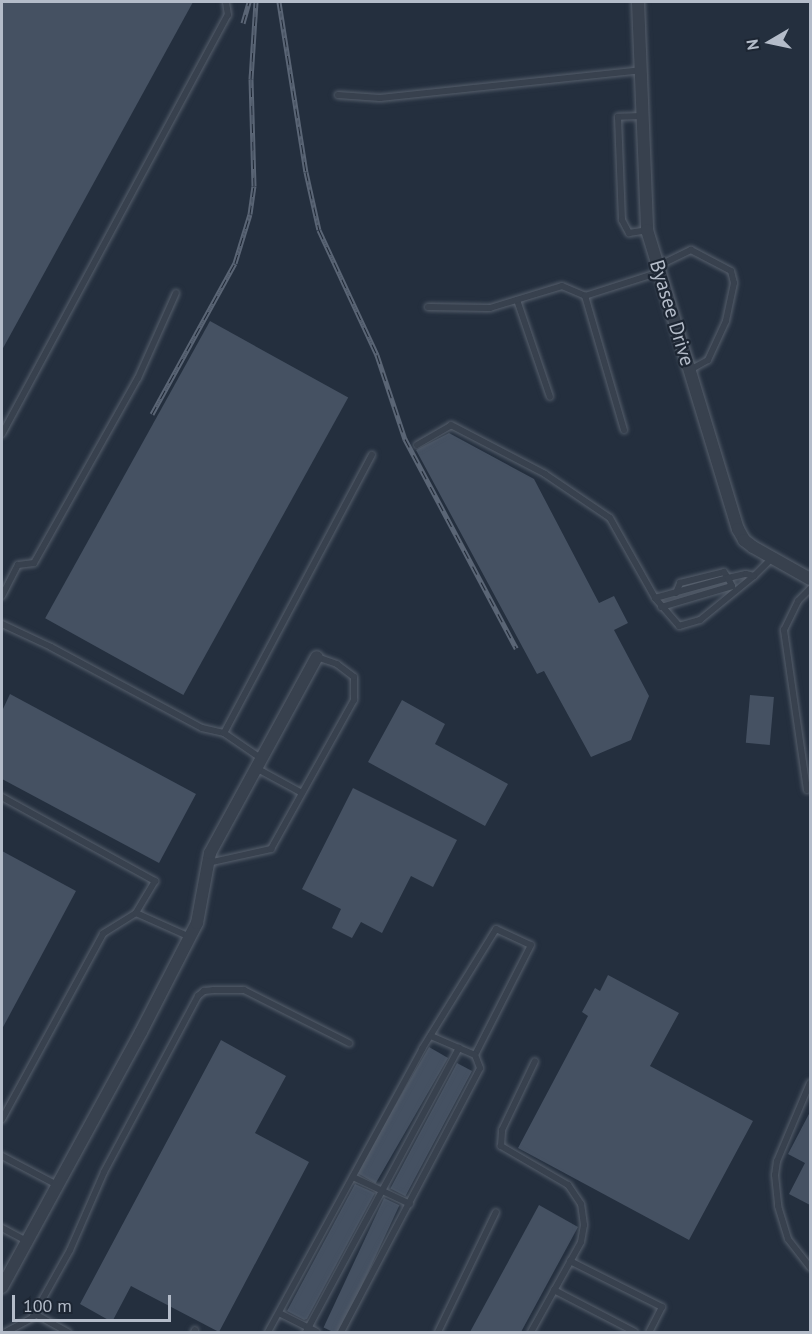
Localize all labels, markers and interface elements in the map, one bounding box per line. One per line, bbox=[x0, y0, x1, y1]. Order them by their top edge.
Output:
north arrow bbox=[740, 12, 800, 72]
text: N bbox=[742, 38, 763, 52]
street label: Byasee Drive bbox=[645, 257, 699, 369]
scale bar bbox=[15, 1283, 174, 1321]
text: 100 m bbox=[23, 1294, 72, 1317]

